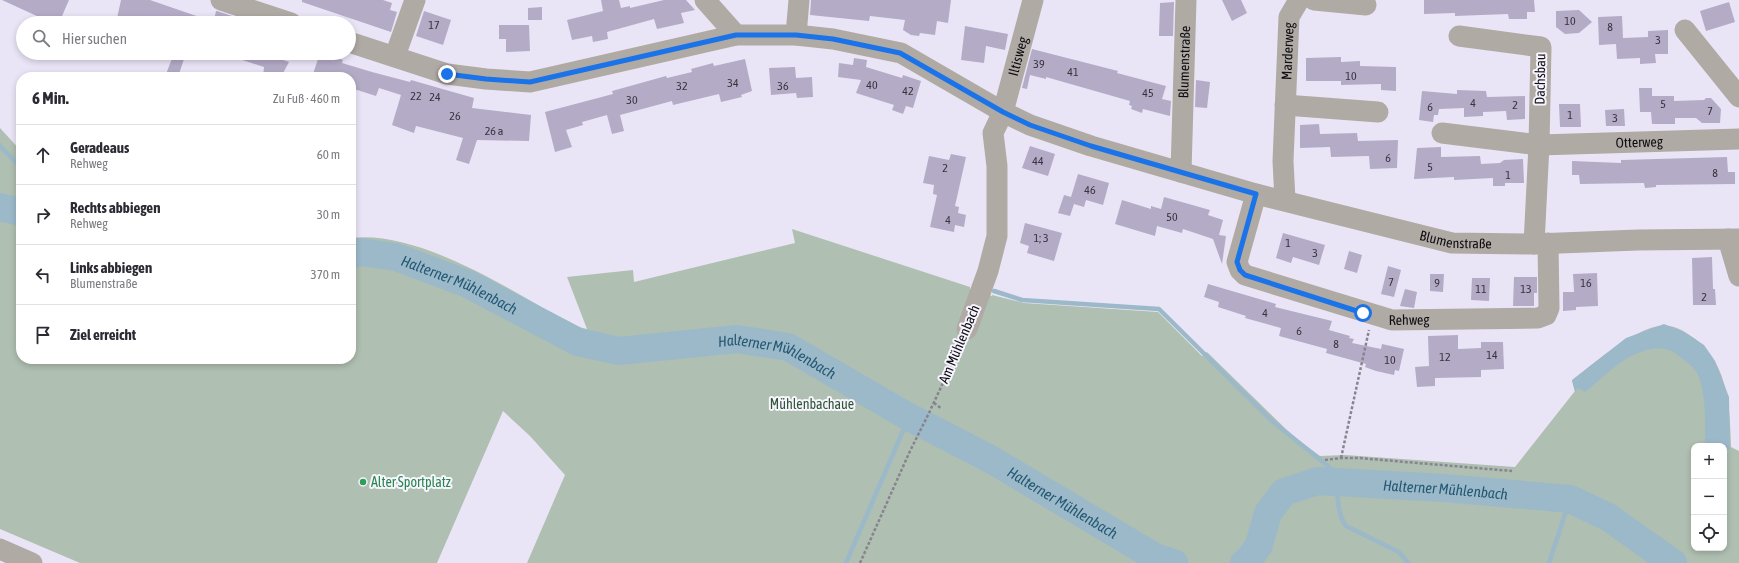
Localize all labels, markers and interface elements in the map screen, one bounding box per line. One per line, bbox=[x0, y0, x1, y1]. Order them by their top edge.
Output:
house number: 10 bbox=[1564, 14, 1576, 28]
search box bbox=[16, 16, 356, 60]
house number: 17 bbox=[428, 18, 440, 32]
house number: 8 bbox=[1607, 20, 1613, 34]
street label: Marderweg bbox=[1278, 22, 1297, 80]
street label: Blumenstraße bbox=[1175, 25, 1193, 99]
icon: search bbox=[30, 27, 52, 49]
text: Hier suchen bbox=[62, 30, 127, 47]
house number: 3 bbox=[1655, 33, 1661, 47]
street label: Iltisweg bbox=[1005, 35, 1031, 78]
street label: Dachsbau bbox=[1532, 53, 1548, 105]
house number: 39 bbox=[1033, 57, 1045, 71]
route end bbox=[438, 65, 456, 83]
house number: 41 bbox=[1067, 65, 1079, 79]
house number: 10 bbox=[1345, 69, 1357, 83]
house number: 34 bbox=[727, 76, 739, 90]
house number: 40 bbox=[866, 78, 878, 92]
house number: 32 bbox=[676, 79, 688, 93]
house number: 36 bbox=[777, 79, 789, 93]
house number: 42 bbox=[902, 84, 914, 98]
house number: 45 bbox=[1142, 86, 1154, 100]
text: 6 Min. bbox=[32, 88, 69, 108]
house number: 22 bbox=[410, 89, 422, 103]
house number: 24 bbox=[429, 90, 441, 104]
text: Zu Fuß · 460 m bbox=[273, 91, 340, 106]
house number: 30 bbox=[626, 93, 638, 107]
house number: 4 bbox=[1470, 96, 1476, 110]
house number: 5 bbox=[1660, 97, 1666, 111]
house number: 2 bbox=[1512, 98, 1518, 112]
house number: 6 bbox=[1427, 100, 1433, 114]
house number: 7 bbox=[1707, 104, 1713, 118]
house number: 1 bbox=[1567, 108, 1573, 122]
house number: 26 bbox=[449, 109, 461, 123]
house number: 3 bbox=[1612, 111, 1618, 125]
house number: 26 a bbox=[485, 124, 503, 138]
street label: Otterweg bbox=[1615, 133, 1663, 151]
text: Geradeaus bbox=[70, 139, 129, 156]
icon: ahead bbox=[32, 144, 54, 166]
text: 60 m bbox=[317, 147, 340, 162]
house number: 6 bbox=[1385, 151, 1391, 165]
house number: 44 bbox=[1032, 154, 1044, 168]
text: Rehweg bbox=[70, 156, 108, 171]
house number: 5 bbox=[1427, 160, 1433, 174]
house number: 2 bbox=[942, 161, 948, 175]
house number: 8 bbox=[1712, 166, 1718, 180]
house number: 1 bbox=[1505, 168, 1511, 182]
house number: 46 bbox=[1084, 183, 1096, 197]
text: Rechts abbiegen bbox=[70, 199, 160, 216]
icon: right bbox=[32, 204, 54, 226]
text: 30 m bbox=[317, 207, 340, 222]
house number: 50 bbox=[1166, 210, 1178, 224]
house number: 4 bbox=[945, 213, 951, 227]
text: Rehweg bbox=[70, 216, 108, 231]
street label: Blumenstraße bbox=[1418, 227, 1492, 251]
house number: 1; 3 bbox=[1033, 231, 1049, 245]
house number: 1 bbox=[1285, 236, 1291, 250]
house number: 3 bbox=[1312, 246, 1318, 260]
water label: Halterner Mühlenbach bbox=[399, 251, 520, 317]
text: Links abbiegen bbox=[70, 259, 152, 276]
icon: left bbox=[32, 264, 54, 286]
text: 370 m bbox=[311, 267, 340, 282]
house number: 7 bbox=[1388, 275, 1394, 289]
text: Blumenstraße bbox=[70, 276, 137, 291]
house number: 9 bbox=[1434, 276, 1440, 290]
house number: 16 bbox=[1580, 276, 1592, 290]
house number: 11 bbox=[1475, 282, 1487, 296]
house number: 13 bbox=[1520, 282, 1532, 296]
house number: 2 bbox=[1701, 290, 1707, 304]
street label: Am Mühlenbach bbox=[935, 302, 983, 386]
route start bbox=[1354, 304, 1372, 322]
house number: 4 bbox=[1262, 306, 1268, 320]
street label: Rehweg bbox=[1389, 311, 1430, 328]
icon: arrive bbox=[32, 324, 54, 346]
house number: 6 bbox=[1296, 324, 1302, 338]
text: Ziel erreicht bbox=[70, 326, 136, 343]
water label: Halterner Mühlenbach bbox=[717, 330, 839, 382]
house number: 8 bbox=[1333, 337, 1339, 351]
house number: 14 bbox=[1486, 348, 1498, 362]
house number: 12 bbox=[1439, 350, 1451, 364]
house number: 10 bbox=[1384, 353, 1396, 367]
park label: Mühlenbachaue bbox=[770, 396, 854, 412]
map controls bbox=[1691, 443, 1727, 551]
button: + bbox=[1691, 443, 1727, 479]
water label: Halterner Mühlenbach bbox=[1005, 463, 1121, 541]
place label: Alter Sportplatz bbox=[371, 474, 451, 490]
water label: Halterner Mühlenbach bbox=[1383, 476, 1509, 502]
marker: Alter Sportplatz bbox=[358, 477, 368, 487]
button: − bbox=[1691, 479, 1727, 515]
button: locate bbox=[1691, 515, 1727, 551]

